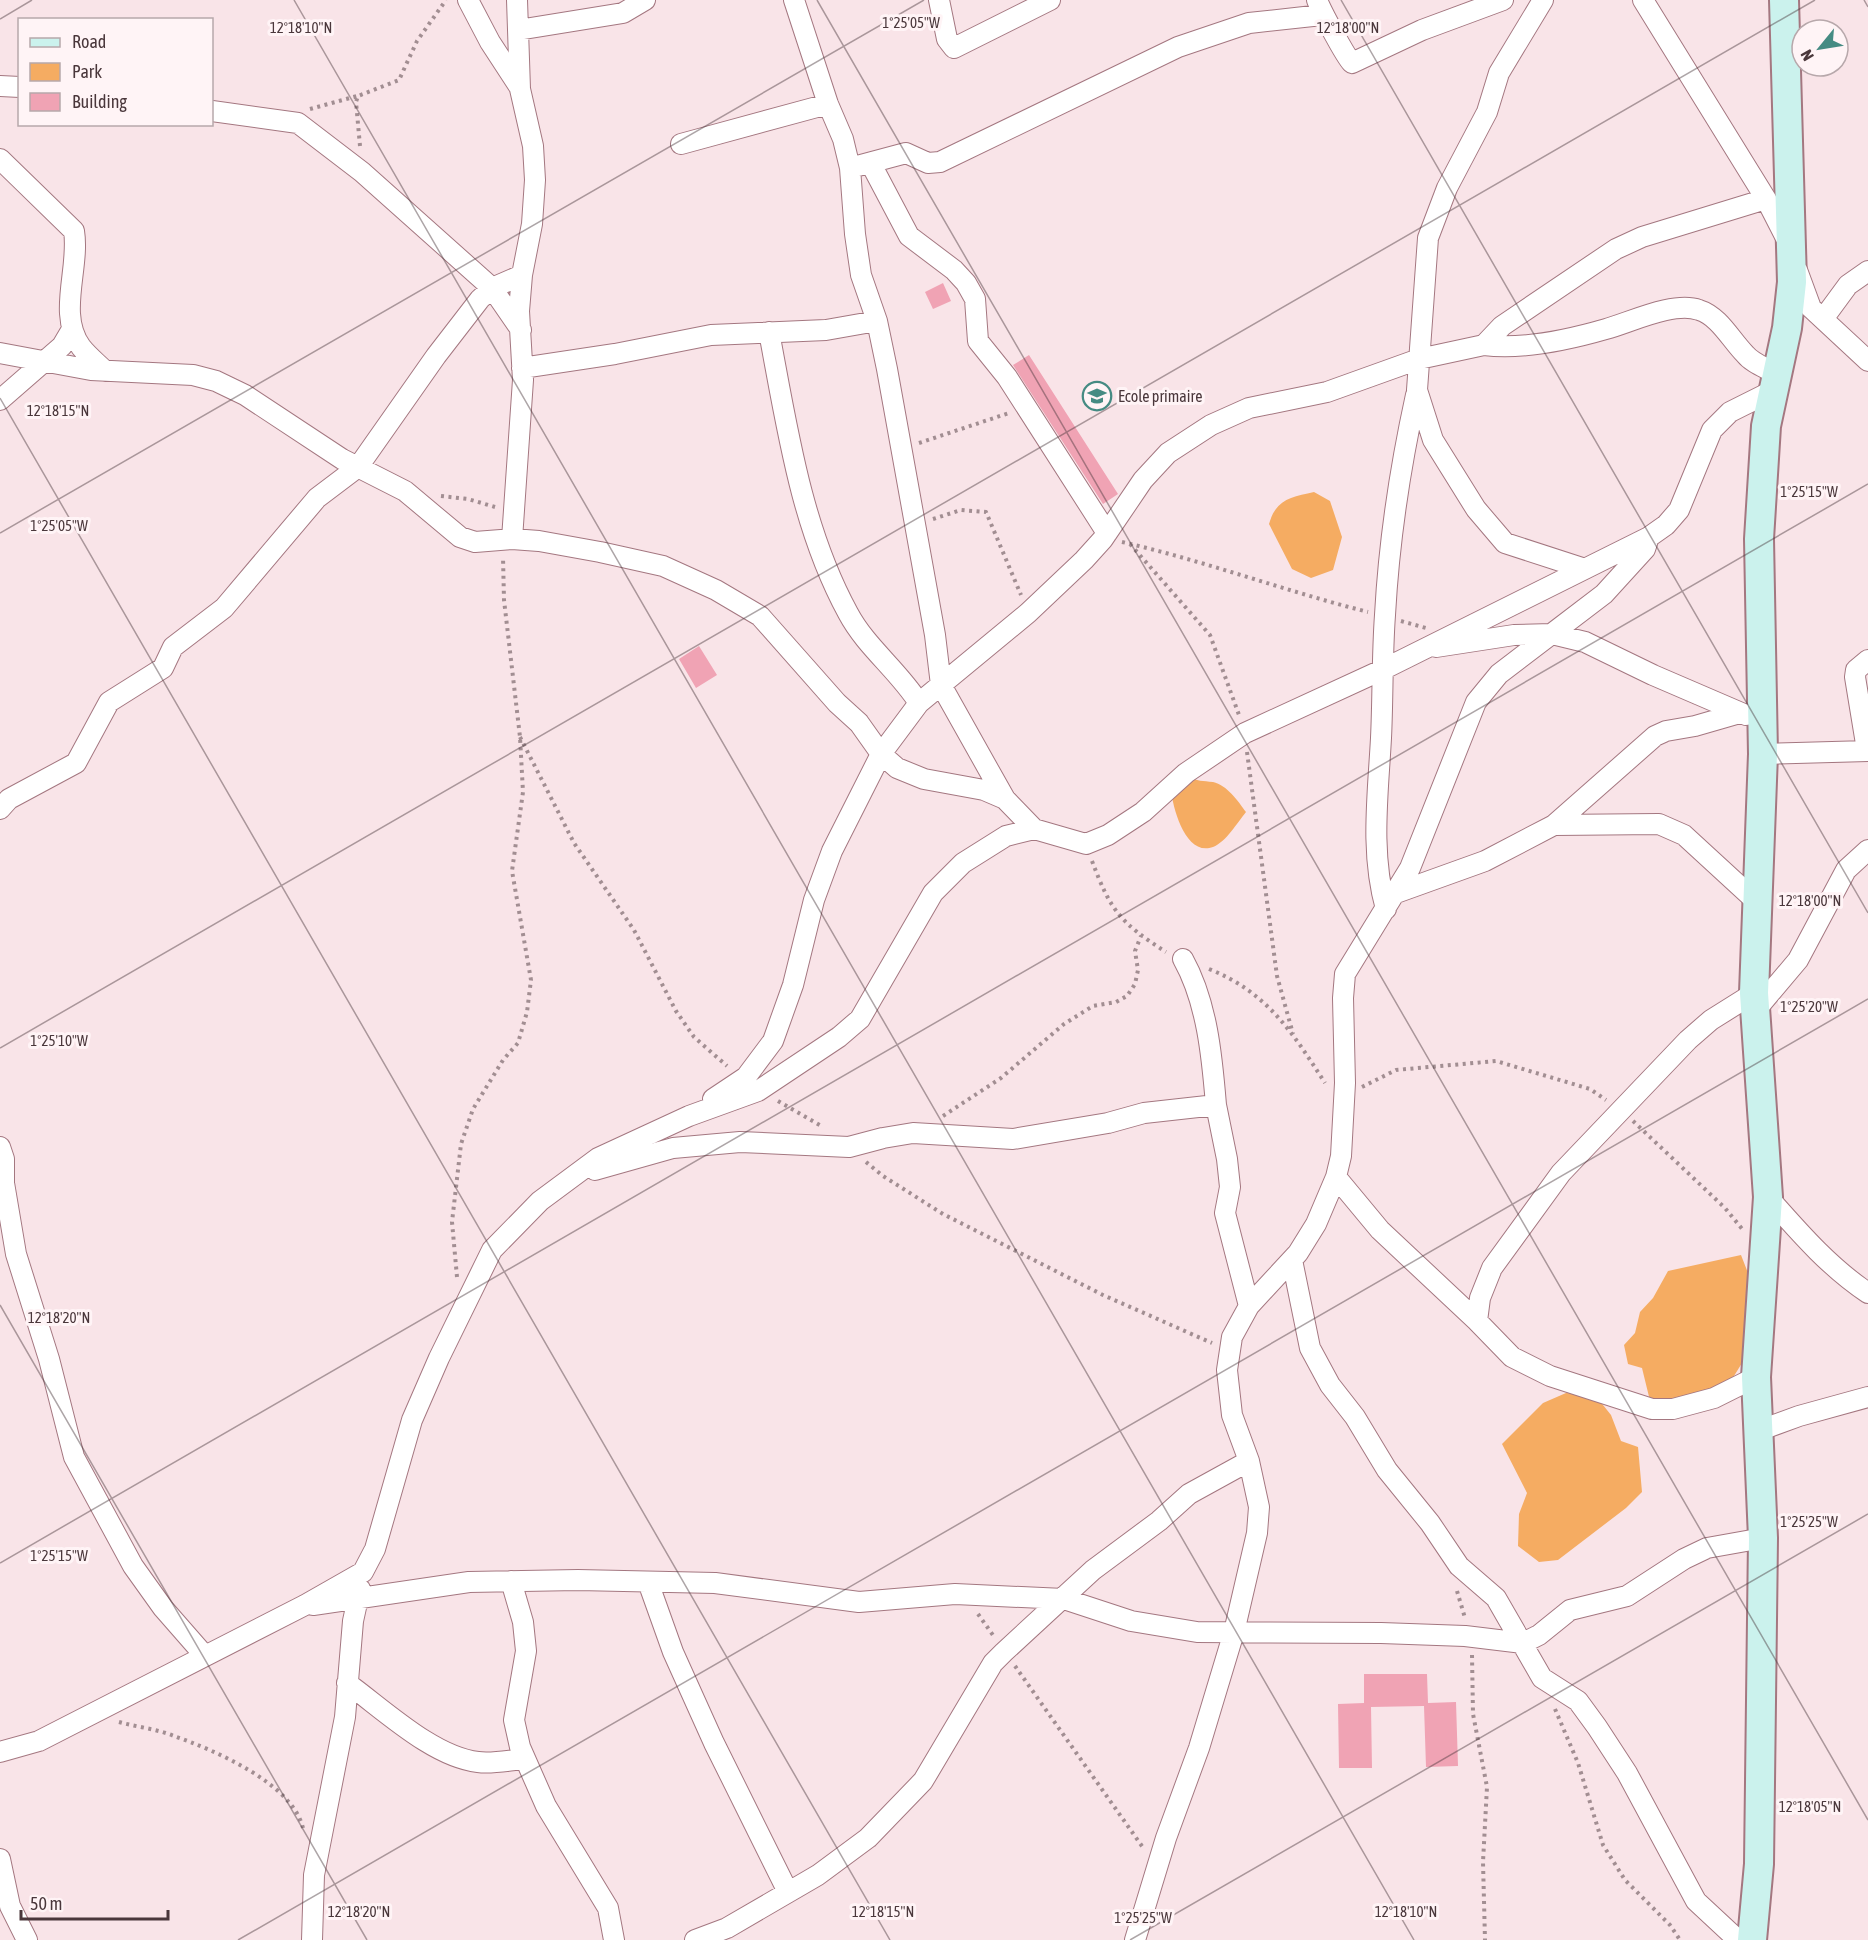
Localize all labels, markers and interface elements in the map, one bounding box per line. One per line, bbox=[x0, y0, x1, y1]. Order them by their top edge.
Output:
text: 1°25'05"W bbox=[882, 14, 940, 31]
legend bbox=[18, 18, 213, 126]
north arrow bbox=[1790, 18, 1850, 78]
text: 12°18'10"N bbox=[270, 19, 332, 36]
text: 12°18'00"N bbox=[1317, 19, 1379, 36]
text: Road bbox=[72, 31, 106, 52]
text: N bbox=[1797, 47, 1817, 64]
text: Park bbox=[72, 61, 102, 82]
text: Building bbox=[72, 91, 127, 112]
school or university icon: Ecole primaire bbox=[1081, 380, 1113, 412]
place label: Ecole primaire bbox=[1118, 387, 1202, 406]
text: 12°18'15"N bbox=[27, 402, 89, 419]
text: 1°25'15"W bbox=[1780, 483, 1838, 500]
text: 1°25'05"W bbox=[30, 517, 88, 534]
text: 12°18'00"N bbox=[1779, 892, 1841, 909]
text: 1°25'20"W bbox=[1780, 998, 1838, 1015]
text: 1°25'10"W bbox=[30, 1032, 88, 1049]
text: 12°18'20"N bbox=[28, 1309, 90, 1326]
text: 1°25'25"W bbox=[1780, 1513, 1838, 1530]
text: 1°25'15"W bbox=[30, 1547, 88, 1564]
text: 12°18'05"N bbox=[1779, 1798, 1841, 1815]
scale bar bbox=[21, 1883, 168, 1921]
text: 50 m bbox=[30, 1893, 62, 1914]
text: 12°18'20"N bbox=[328, 1903, 390, 1920]
text: 12°18'15"N bbox=[852, 1903, 914, 1920]
text: 12°18'10"N bbox=[1375, 1903, 1437, 1920]
text: 1°25'25"W bbox=[1114, 1909, 1172, 1926]

